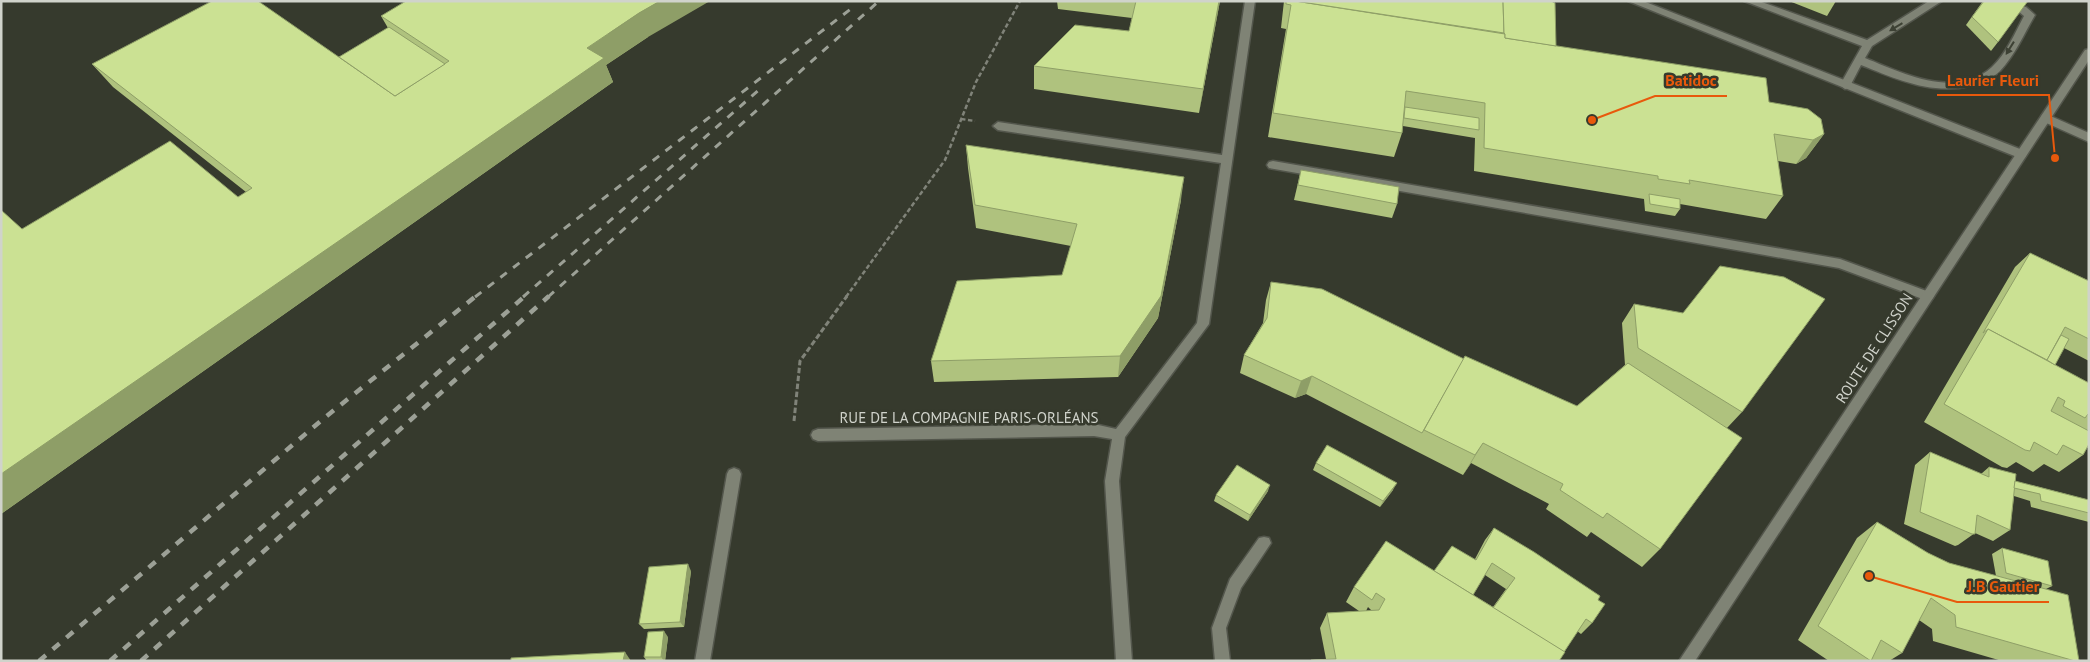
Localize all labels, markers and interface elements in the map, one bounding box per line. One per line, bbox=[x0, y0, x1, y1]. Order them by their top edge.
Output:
one-way arrow bbox=[1890, 23, 1903, 32]
one-way arrow bbox=[2005, 41, 2015, 54]
callout: Laurier Fleuri bbox=[1937, 64, 2049, 95]
callout: Batidoc bbox=[1655, 65, 1727, 96]
text: Batidoc bbox=[1665, 70, 1717, 90]
text: Laurier Fleuri bbox=[1947, 70, 2039, 90]
street label: ROUTE DE CLISSON bbox=[1831, 289, 1917, 407]
street label: RUE DE LA COMPAGNIE PARIS-ORLÉANS bbox=[839, 408, 1099, 427]
callout: J.B Gautier bbox=[1957, 571, 2049, 602]
text: J.B Gautier bbox=[1966, 576, 2040, 596]

